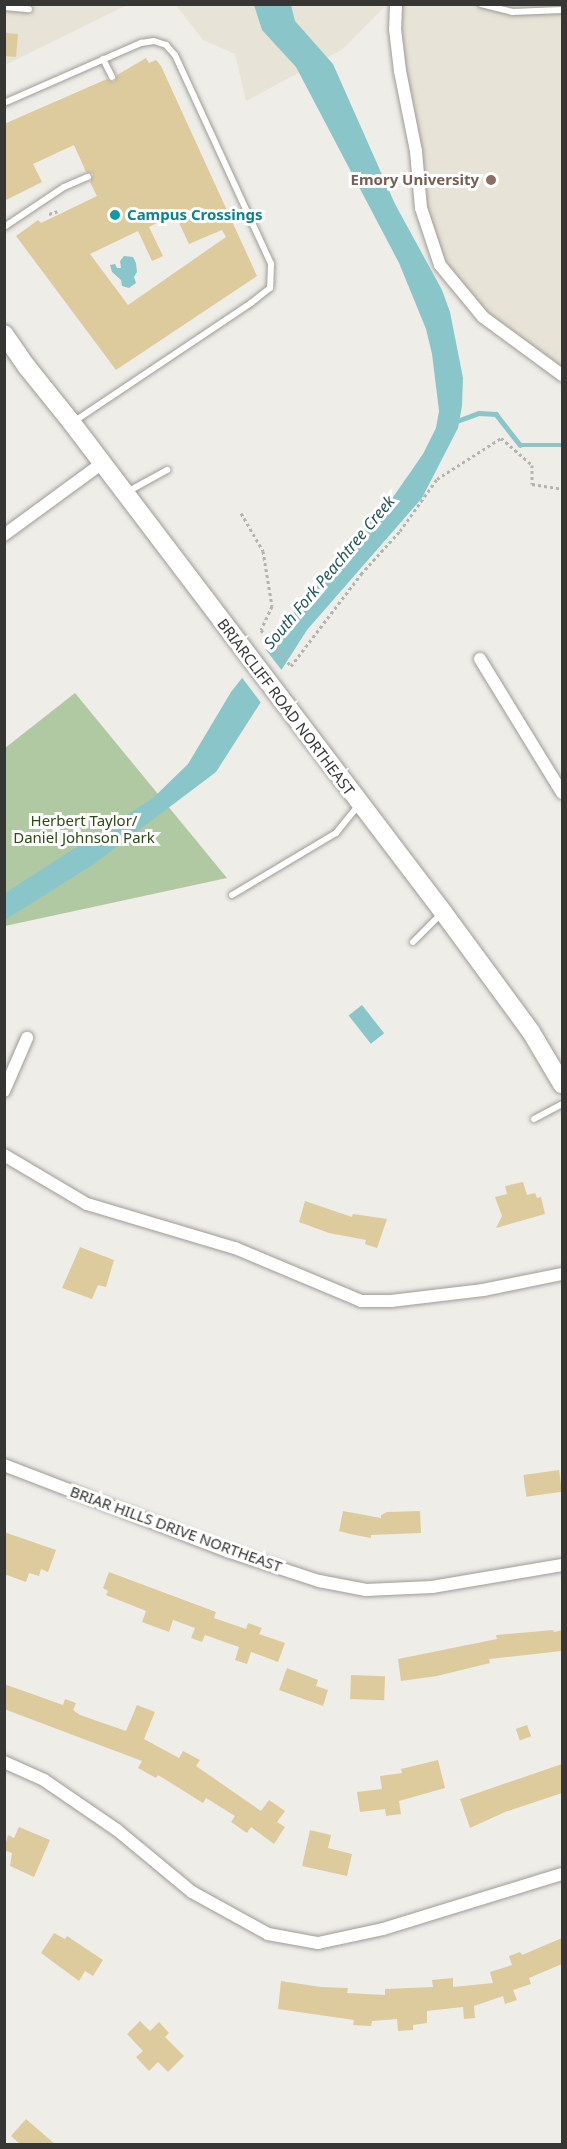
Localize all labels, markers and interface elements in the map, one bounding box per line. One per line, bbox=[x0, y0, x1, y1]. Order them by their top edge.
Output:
place label: Emory University bbox=[351, 171, 479, 189]
marker: Emory University bbox=[484, 173, 498, 187]
place label: Campus Crossings bbox=[127, 206, 263, 224]
marker: Campus Crossings bbox=[108, 208, 122, 222]
water label: South Fork Peachtree Creek bbox=[259, 492, 399, 652]
street label: BRIARCLIFF ROAD NORTHEAST bbox=[214, 615, 358, 799]
park label: Herbert Taylor/ Daniel Johnson Park bbox=[13, 811, 155, 846]
street label: BRIAR HILLS DRIVE NORTHEAST bbox=[68, 1482, 284, 1576]

